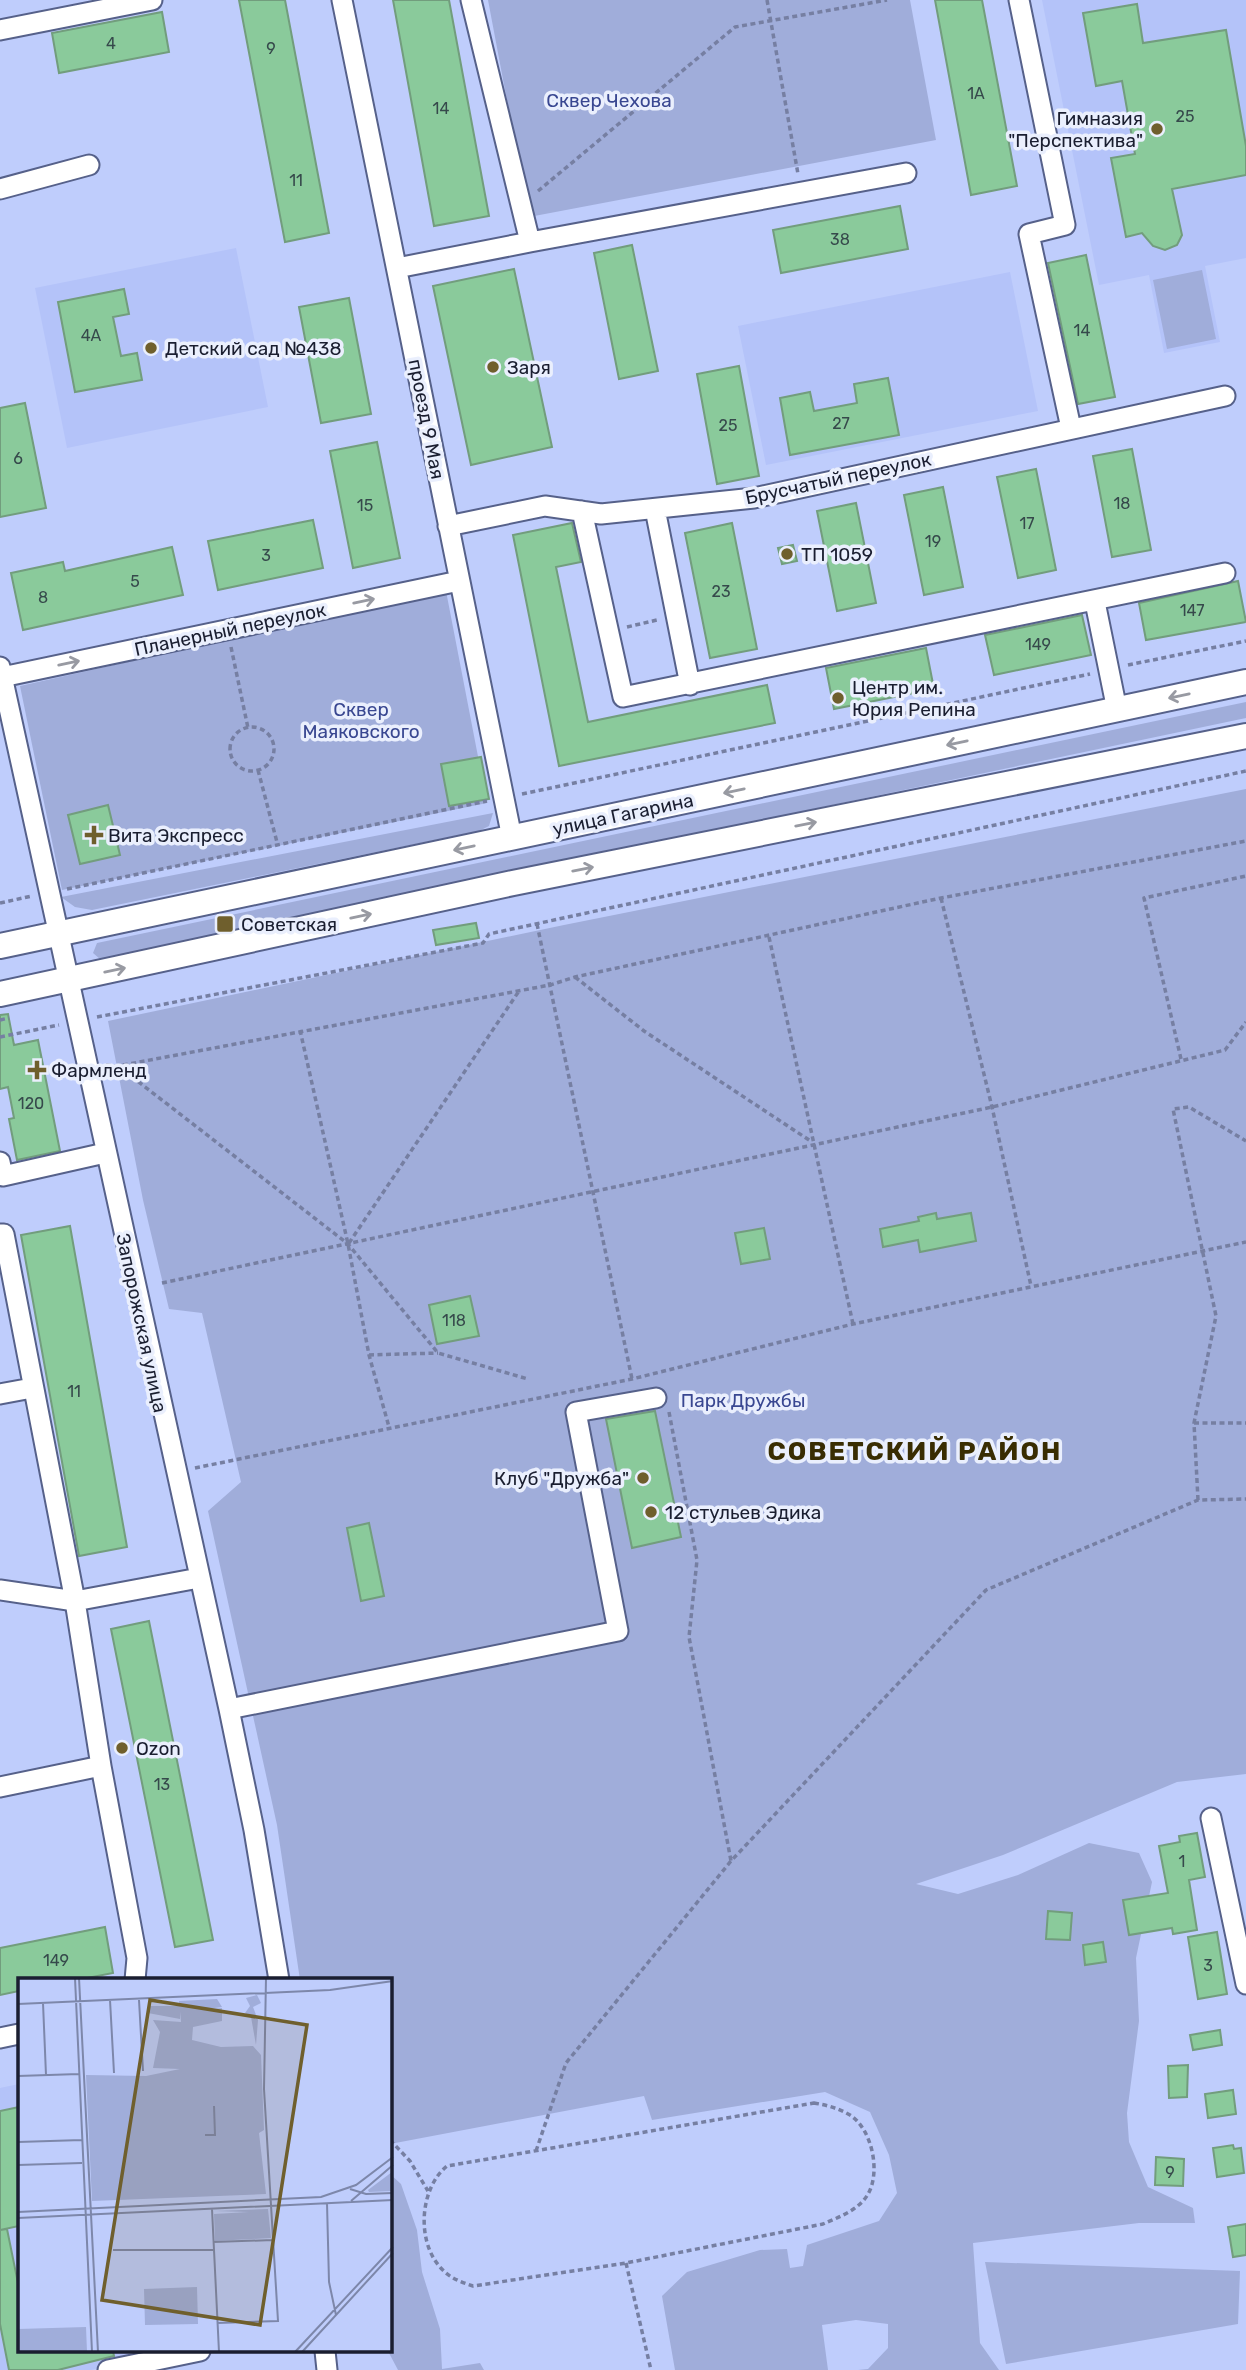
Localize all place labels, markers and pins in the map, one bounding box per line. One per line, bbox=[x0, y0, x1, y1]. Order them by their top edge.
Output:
place label: Гимназия "Перспектива" bbox=[1008, 107, 1143, 152]
marker: Гимназия "Перспектива" bbox=[1149, 121, 1165, 137]
place label: Детский сад №438 bbox=[165, 337, 342, 360]
marker: Детский сад №438 bbox=[143, 340, 159, 356]
place label: Заря bbox=[507, 356, 551, 379]
marker: Заря bbox=[485, 359, 501, 375]
place label: ТП 1059 bbox=[801, 543, 873, 566]
marker: ТП 1059 bbox=[779, 546, 795, 562]
place label: Центр им. Юрия Репина bbox=[852, 676, 976, 721]
marker: Центр им. Юрия Репина bbox=[830, 690, 846, 706]
place label: Вита Экспресс bbox=[108, 824, 244, 847]
marker: Вита Экспресс bbox=[86, 827, 102, 843]
place label: Советская bbox=[241, 913, 337, 936]
marker: Советская bbox=[215, 914, 235, 934]
place label: Фармленд bbox=[51, 1059, 147, 1082]
marker: Фармленд bbox=[29, 1062, 45, 1078]
place label: Клуб "Дружба" bbox=[494, 1467, 629, 1490]
marker: Клуб "Дружба" bbox=[635, 1470, 651, 1486]
place label: 12 стульев Эдика bbox=[665, 1501, 821, 1524]
marker: 12 стульев Эдика bbox=[643, 1504, 659, 1520]
place label: Ozon bbox=[136, 1737, 181, 1760]
marker: Ozon bbox=[114, 1740, 130, 1756]

